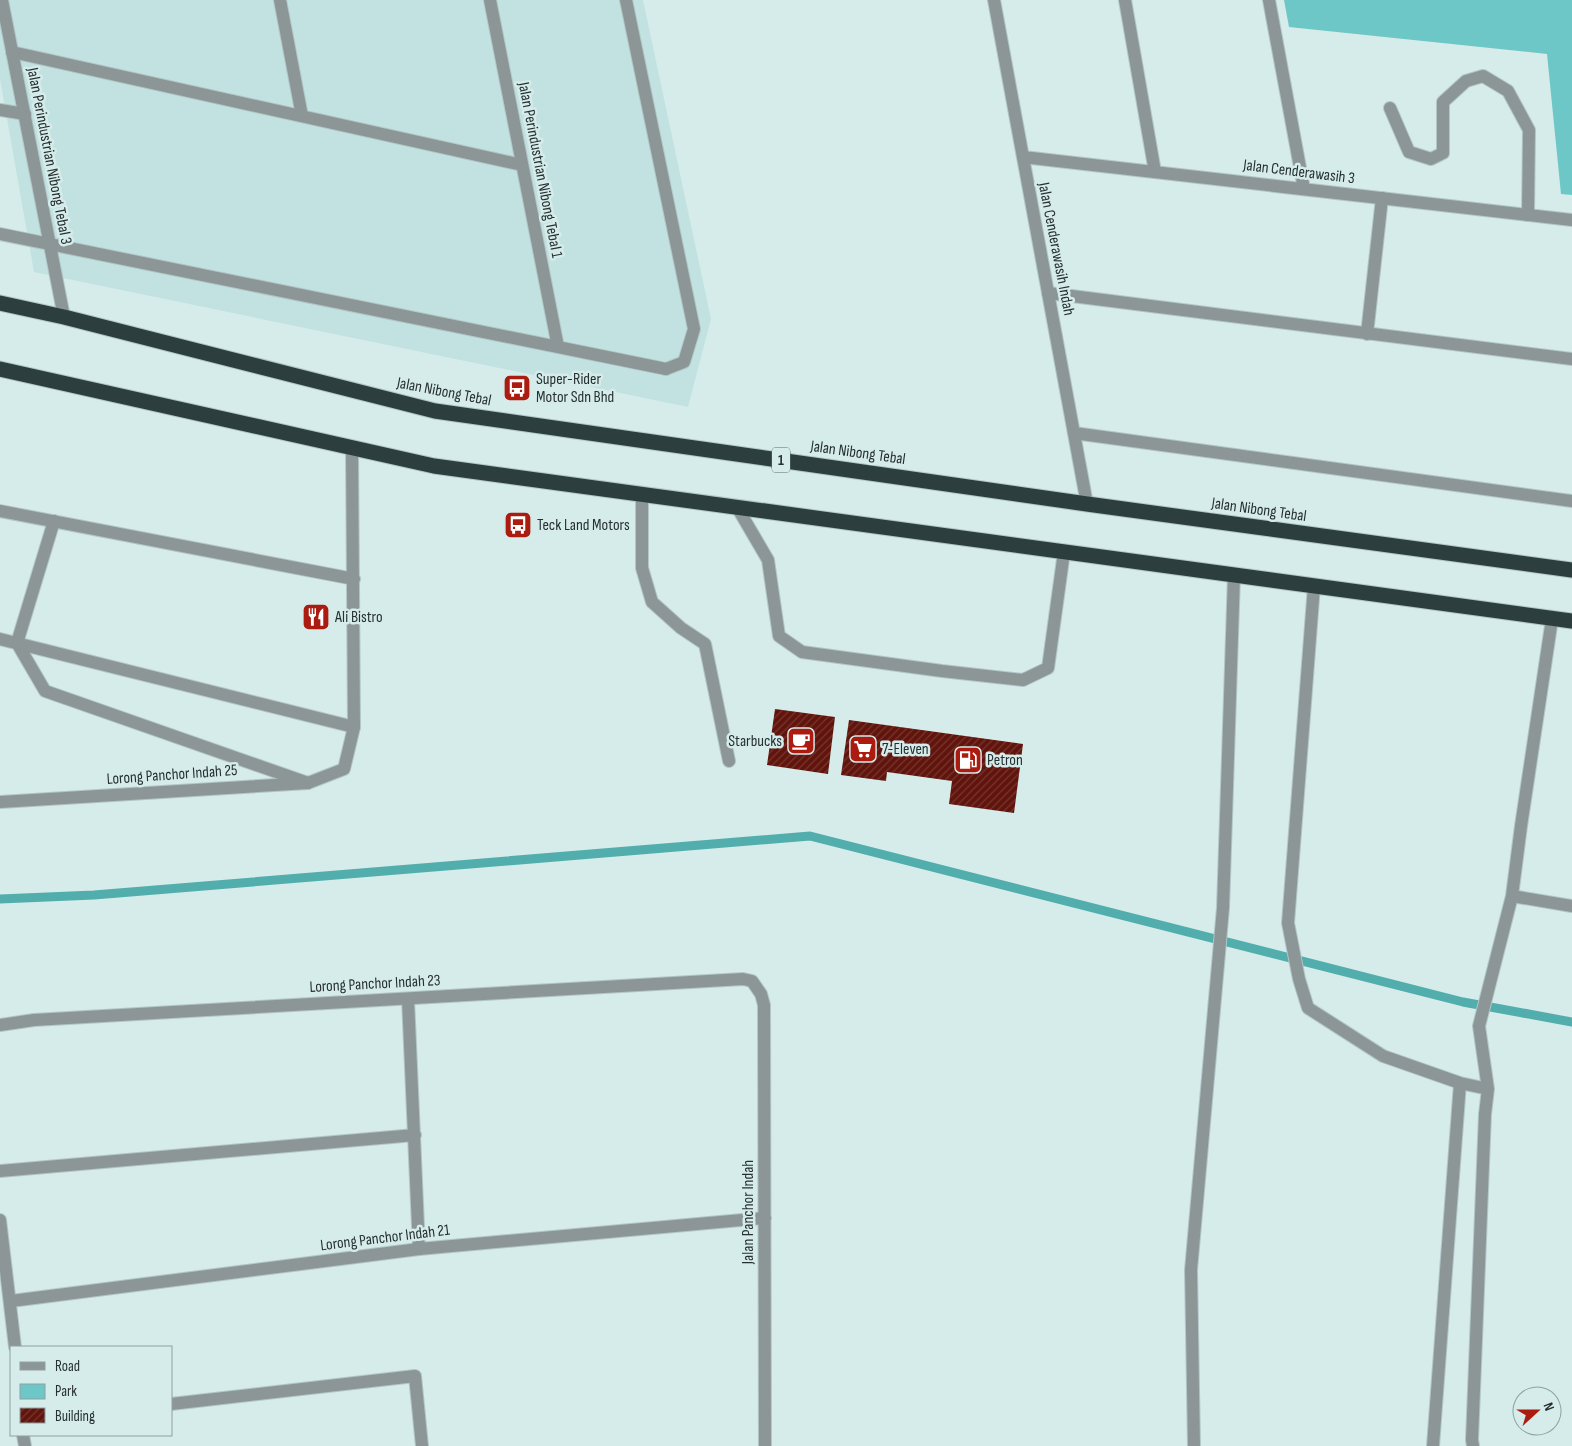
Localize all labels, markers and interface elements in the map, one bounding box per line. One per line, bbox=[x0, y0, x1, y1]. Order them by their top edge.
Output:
street label: Jalan Perindustrian Nibong Tebal 3 bbox=[22, 65, 75, 246]
street label: Jalan Perindustrian Nibong Tebal 1 bbox=[513, 80, 566, 260]
street label: Jalan Cenderawasih 3 bbox=[1241, 156, 1356, 188]
street label: Jalan Cenderawasih Indah bbox=[1034, 180, 1078, 317]
place label: Super-Rider Motor Sdn Bhd bbox=[536, 370, 614, 407]
street label: Jalan Nibong Tebal bbox=[394, 373, 493, 410]
bus stop icon: Super-Rider Motor Sdn Bhd bbox=[502, 373, 532, 403]
street label: Jalan Nibong Tebal bbox=[808, 437, 907, 469]
road number: 1 bbox=[772, 448, 790, 472]
street label: Jalan Nibong Tebal bbox=[1209, 494, 1308, 526]
bus stop icon: Teck Land Motors bbox=[503, 510, 533, 540]
place label: Teck Land Motors bbox=[537, 516, 630, 535]
restaurant icon: Ali Bistro bbox=[301, 602, 331, 632]
place label: Ali Bistro bbox=[334, 608, 383, 627]
cafe icon: Starbucks bbox=[786, 726, 816, 756]
place label: Starbucks bbox=[728, 732, 782, 751]
supermarket icon: 7-Eleven bbox=[848, 734, 878, 764]
place label: 7-Eleven bbox=[882, 740, 929, 759]
fuel station icon: Petron bbox=[953, 745, 983, 775]
place label: Petron bbox=[987, 751, 1023, 770]
street label: Lorong Panchor Indah 25 bbox=[106, 761, 238, 789]
street label: Lorong Panchor Indah 23 bbox=[309, 971, 441, 997]
street label: Jalan Panchor Indah bbox=[739, 1160, 758, 1265]
street label: Lorong Panchor Indah 21 bbox=[319, 1221, 451, 1255]
legend bbox=[10, 1346, 172, 1436]
text: Road bbox=[55, 1357, 80, 1376]
text: Park bbox=[55, 1382, 77, 1401]
north arrow bbox=[1512, 1386, 1562, 1436]
text: N bbox=[1539, 1400, 1558, 1413]
text: Building bbox=[55, 1407, 95, 1426]

